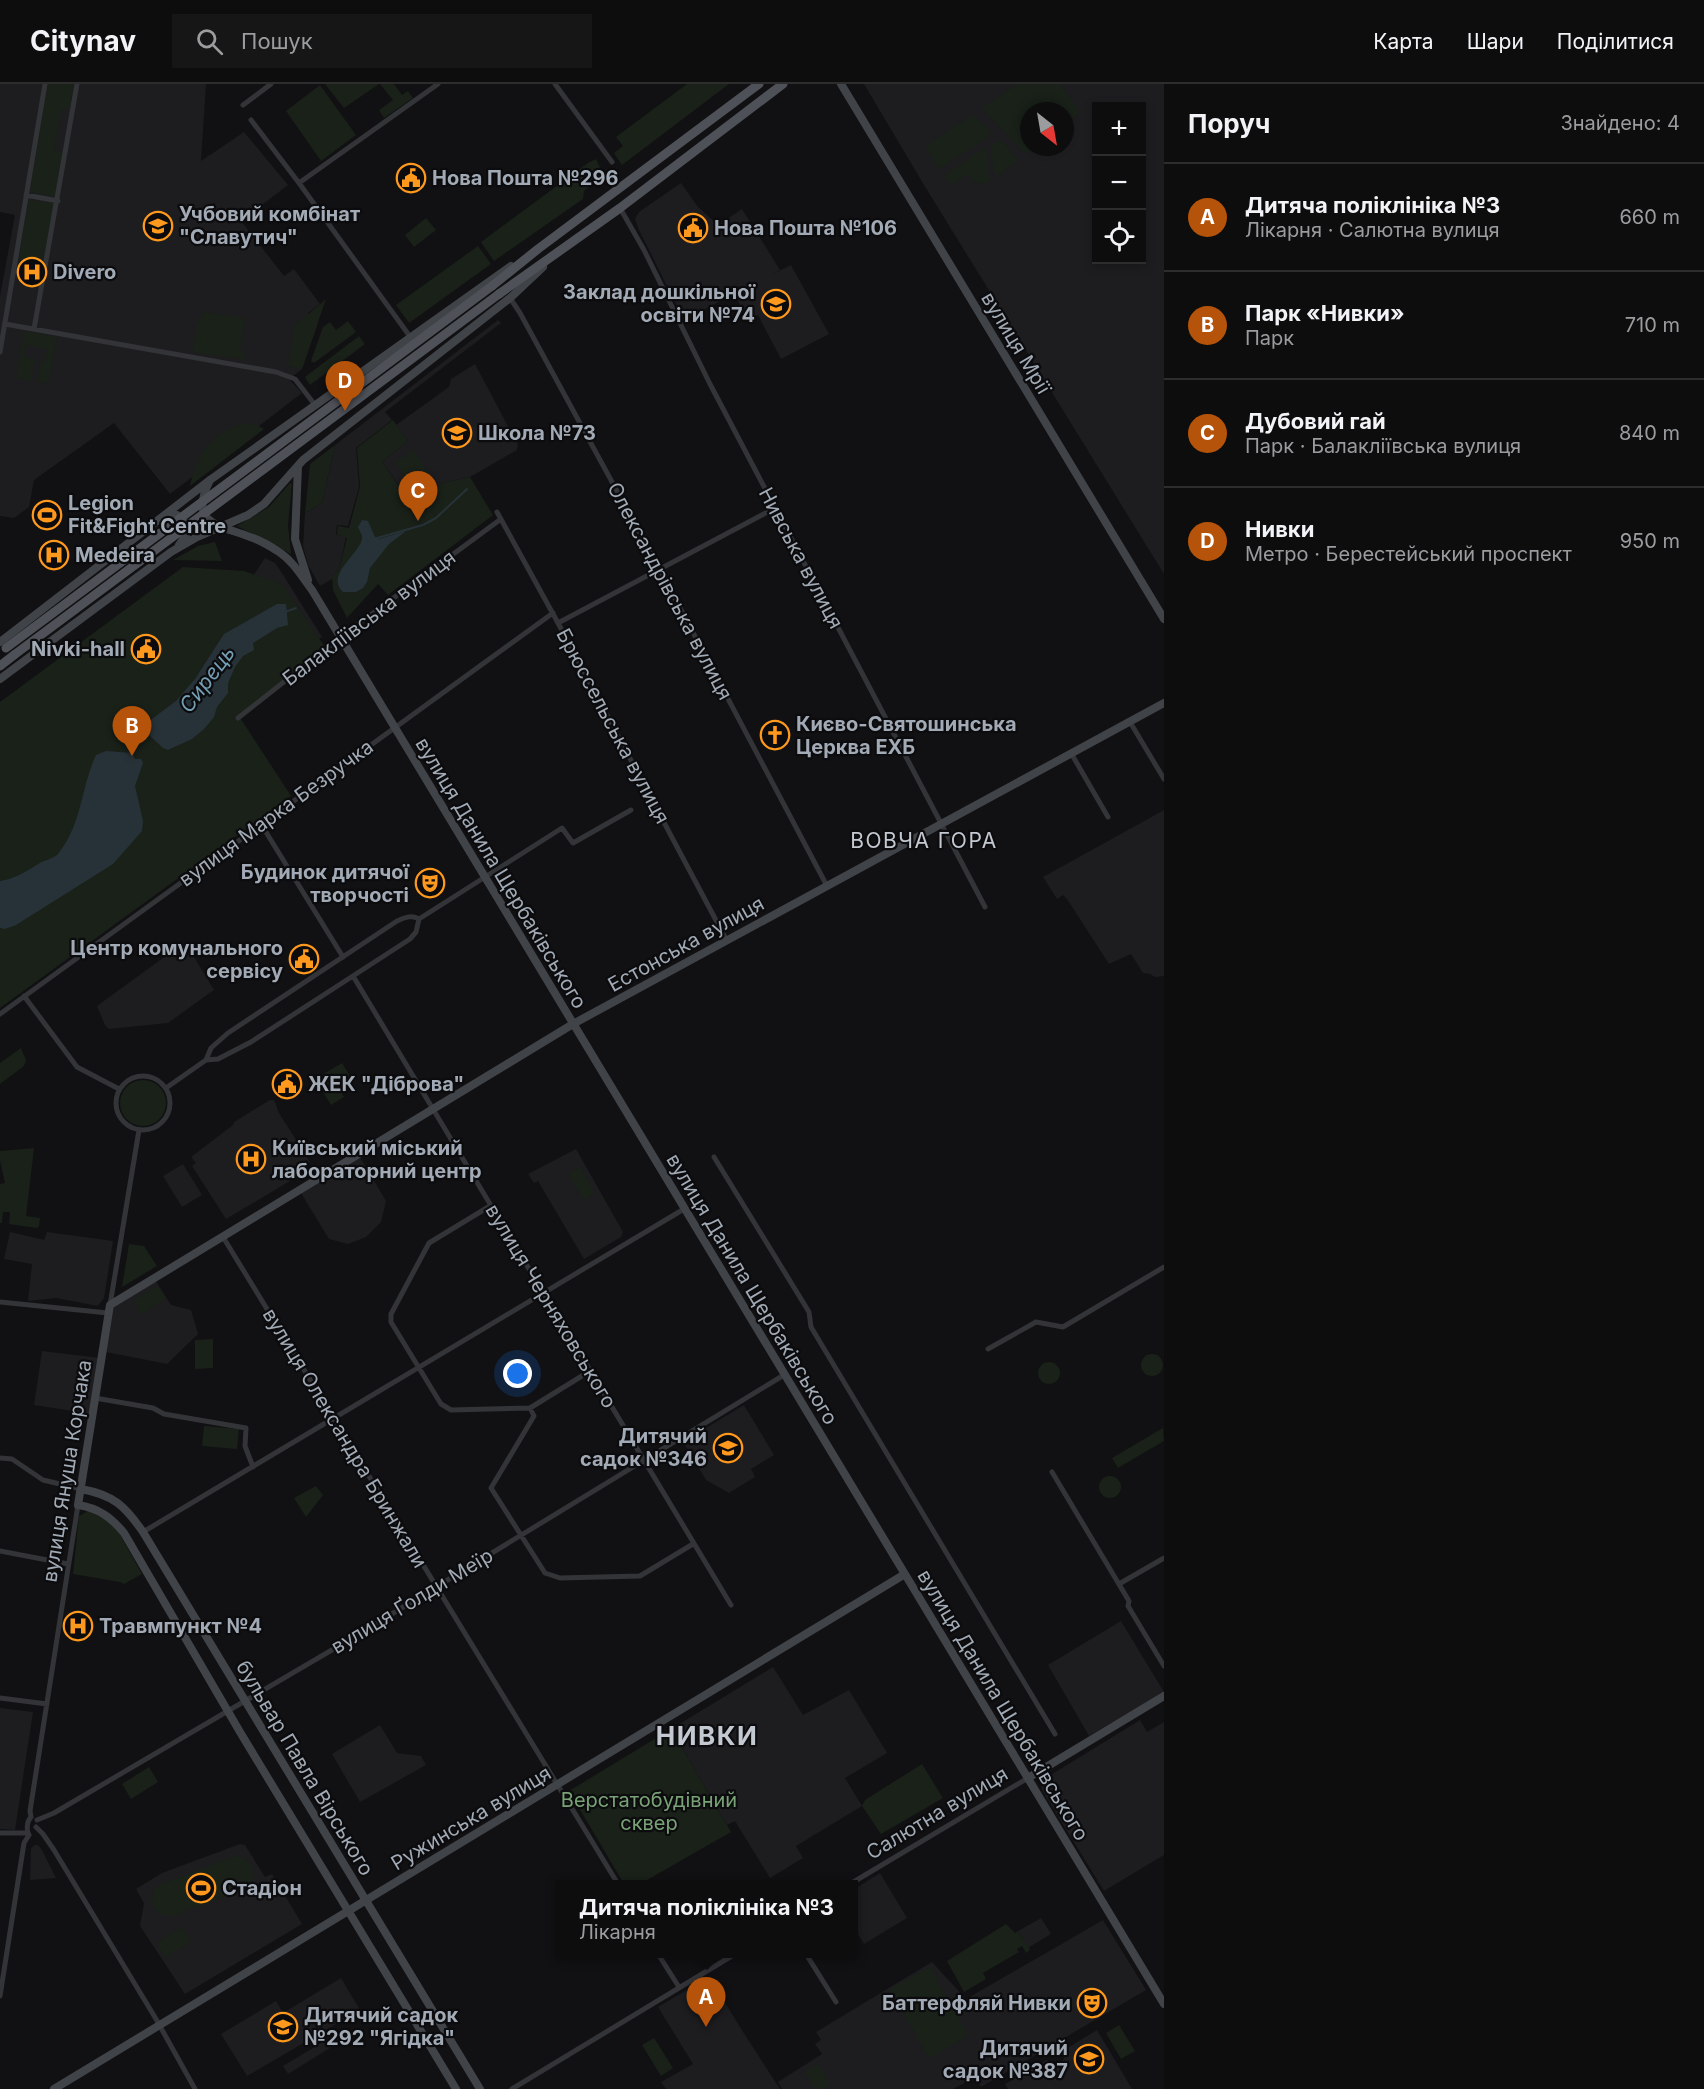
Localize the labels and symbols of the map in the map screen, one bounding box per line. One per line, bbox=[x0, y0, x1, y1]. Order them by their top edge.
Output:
north arrow bbox=[1020, 102, 1074, 156]
public building icon: Нова Пошта №296 bbox=[395, 162, 427, 194]
place label: Нова Пошта №296 bbox=[432, 166, 618, 190]
place label: Учбовий комбінат "Славутич" bbox=[179, 202, 360, 249]
school or university icon: Учбовий комбінат "Славутич" bbox=[142, 210, 174, 242]
public building icon: Нова Пошта №106 bbox=[677, 212, 709, 244]
place label: Нова Пошта №106 bbox=[714, 216, 897, 240]
hospital icon: Divero bbox=[16, 256, 48, 288]
place label: Divero bbox=[53, 260, 116, 284]
place label: Заклад дошкільної освіти №74 bbox=[563, 280, 757, 327]
school or university icon: Заклад дошкільної освіти №74 bbox=[760, 288, 792, 320]
street label: вулиця Мрії bbox=[976, 288, 1056, 399]
pin: D bbox=[326, 362, 364, 411]
school or university icon: Школа №73 bbox=[441, 417, 473, 449]
place label: Школа №73 bbox=[478, 421, 596, 445]
pin: C bbox=[398, 472, 438, 521]
street label: Олександрівська вулиця bbox=[602, 478, 738, 704]
street label: Нивська вулиця bbox=[754, 483, 848, 633]
place label: Legion Fit&Fight Centre bbox=[68, 491, 226, 538]
sports icon: Legion Fit&Fight Centre bbox=[31, 499, 63, 531]
hospital icon: Medeira bbox=[38, 539, 70, 571]
place label: Medeira bbox=[75, 543, 155, 567]
street label: Балакліївська вулиця bbox=[278, 545, 460, 691]
street label: Брюссельська вулиця bbox=[551, 624, 675, 828]
public building icon: Nivki-hall bbox=[130, 633, 162, 665]
place label: Nivki-hall bbox=[31, 637, 125, 661]
water label: Сирець bbox=[174, 641, 240, 717]
pin: B bbox=[112, 706, 152, 756]
place label: Києво-Святошинська Церква ЕХБ bbox=[796, 712, 1017, 759]
church icon: Києво-Святошинська Церква ЕХБ bbox=[759, 719, 791, 751]
street label: вулиця Данила Щербаківського bbox=[410, 733, 592, 1013]
street label: вулиця Марка Безручка bbox=[174, 735, 378, 891]
district label: ВОВЧА ГОРА bbox=[850, 828, 998, 853]
place label: Будинок дитячої творчості bbox=[241, 860, 411, 907]
theatre icon: Будинок дитячої творчості bbox=[414, 867, 446, 899]
street label: Естонська вулиця bbox=[604, 891, 768, 997]
place label: Центр комунального сервісу bbox=[70, 936, 283, 983]
public building icon: Центр комунального сервісу bbox=[288, 943, 320, 975]
public building icon: ЖЕК "Діброва" bbox=[271, 1068, 303, 1100]
place label: ЖЕК "Діброва" bbox=[308, 1072, 464, 1096]
place label: Київський міський лабораторний центр bbox=[272, 1136, 482, 1183]
hospital icon: Київський міський лабораторний центр bbox=[235, 1143, 267, 1175]
street label: вулиця Данила Щербаківського bbox=[661, 1149, 843, 1429]
street label: вулиця Черняховського bbox=[481, 1200, 621, 1412]
street label: вулиця Олександра Бринжали bbox=[258, 1304, 432, 1572]
street label: вулиця Януша Корчака bbox=[38, 1358, 96, 1584]
your location bbox=[503, 1359, 532, 1388]
place label: Дитячий садок №346 bbox=[580, 1424, 707, 1471]
school or university icon: Дитячий садок №346 bbox=[712, 1432, 744, 1464]
street label: вулиця Ґолди Меїр bbox=[327, 1543, 497, 1659]
street label: вулиця Данила Щербаківського bbox=[912, 1565, 1094, 1845]
hospital icon: Травмпункт №4 bbox=[62, 1610, 94, 1642]
place label: Травмпункт №4 bbox=[99, 1614, 262, 1638]
street label: бульвар Павла Вірського bbox=[231, 1656, 379, 1880]
district label: НИВКИ bbox=[656, 1720, 758, 1751]
street label: Ружинська вулиця bbox=[387, 1761, 555, 1875]
street label: Салютна вулиця bbox=[862, 1761, 1012, 1865]
park label: Верстатобудівний сквер bbox=[561, 1788, 737, 1835]
sports icon: Стадіон bbox=[185, 1872, 217, 1904]
place label: Стадіон bbox=[222, 1876, 302, 1900]
pin: A bbox=[686, 1978, 726, 2027]
theatre icon: Баттерфляй Нивки bbox=[1076, 1987, 1108, 2019]
place label: Баттерфляй Нивки bbox=[882, 1991, 1071, 2015]
place label: Дитячий садок №292 "Ягідка" bbox=[304, 2003, 458, 2050]
school or university icon: Дитячий садок №292 "Ягідка" bbox=[267, 2011, 299, 2043]
place label: Дитячий садок №387 bbox=[943, 2036, 1068, 2083]
school or university icon: Дитячий садок №387 bbox=[1073, 2043, 1105, 2075]

